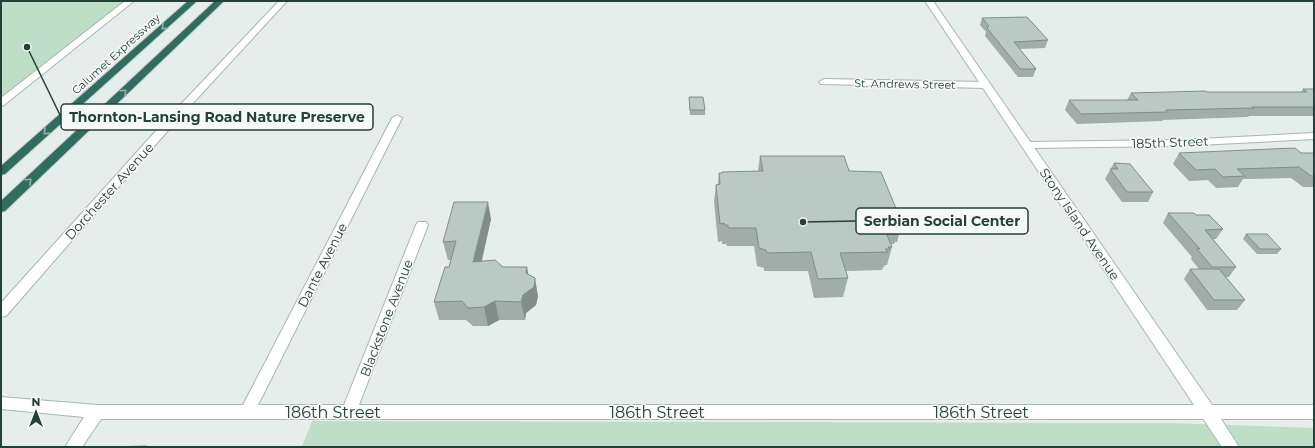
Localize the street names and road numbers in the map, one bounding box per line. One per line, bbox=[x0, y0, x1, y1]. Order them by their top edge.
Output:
street label: Calumet Expressway bbox=[69, 11, 163, 97]
street label: St. Andrews Street bbox=[854, 76, 956, 92]
street label: 185th Street bbox=[1131, 133, 1209, 151]
street label: Dorchester Avenue bbox=[61, 139, 157, 243]
street label: Stony Island Avenue bbox=[1037, 165, 1124, 283]
street label: Dante Avenue bbox=[294, 220, 350, 310]
street label: Blackstone Avenue bbox=[356, 257, 416, 379]
street label: 186th Street bbox=[285, 403, 381, 422]
street label: 186th Street bbox=[609, 403, 705, 422]
street label: 186th Street bbox=[933, 403, 1029, 422]

